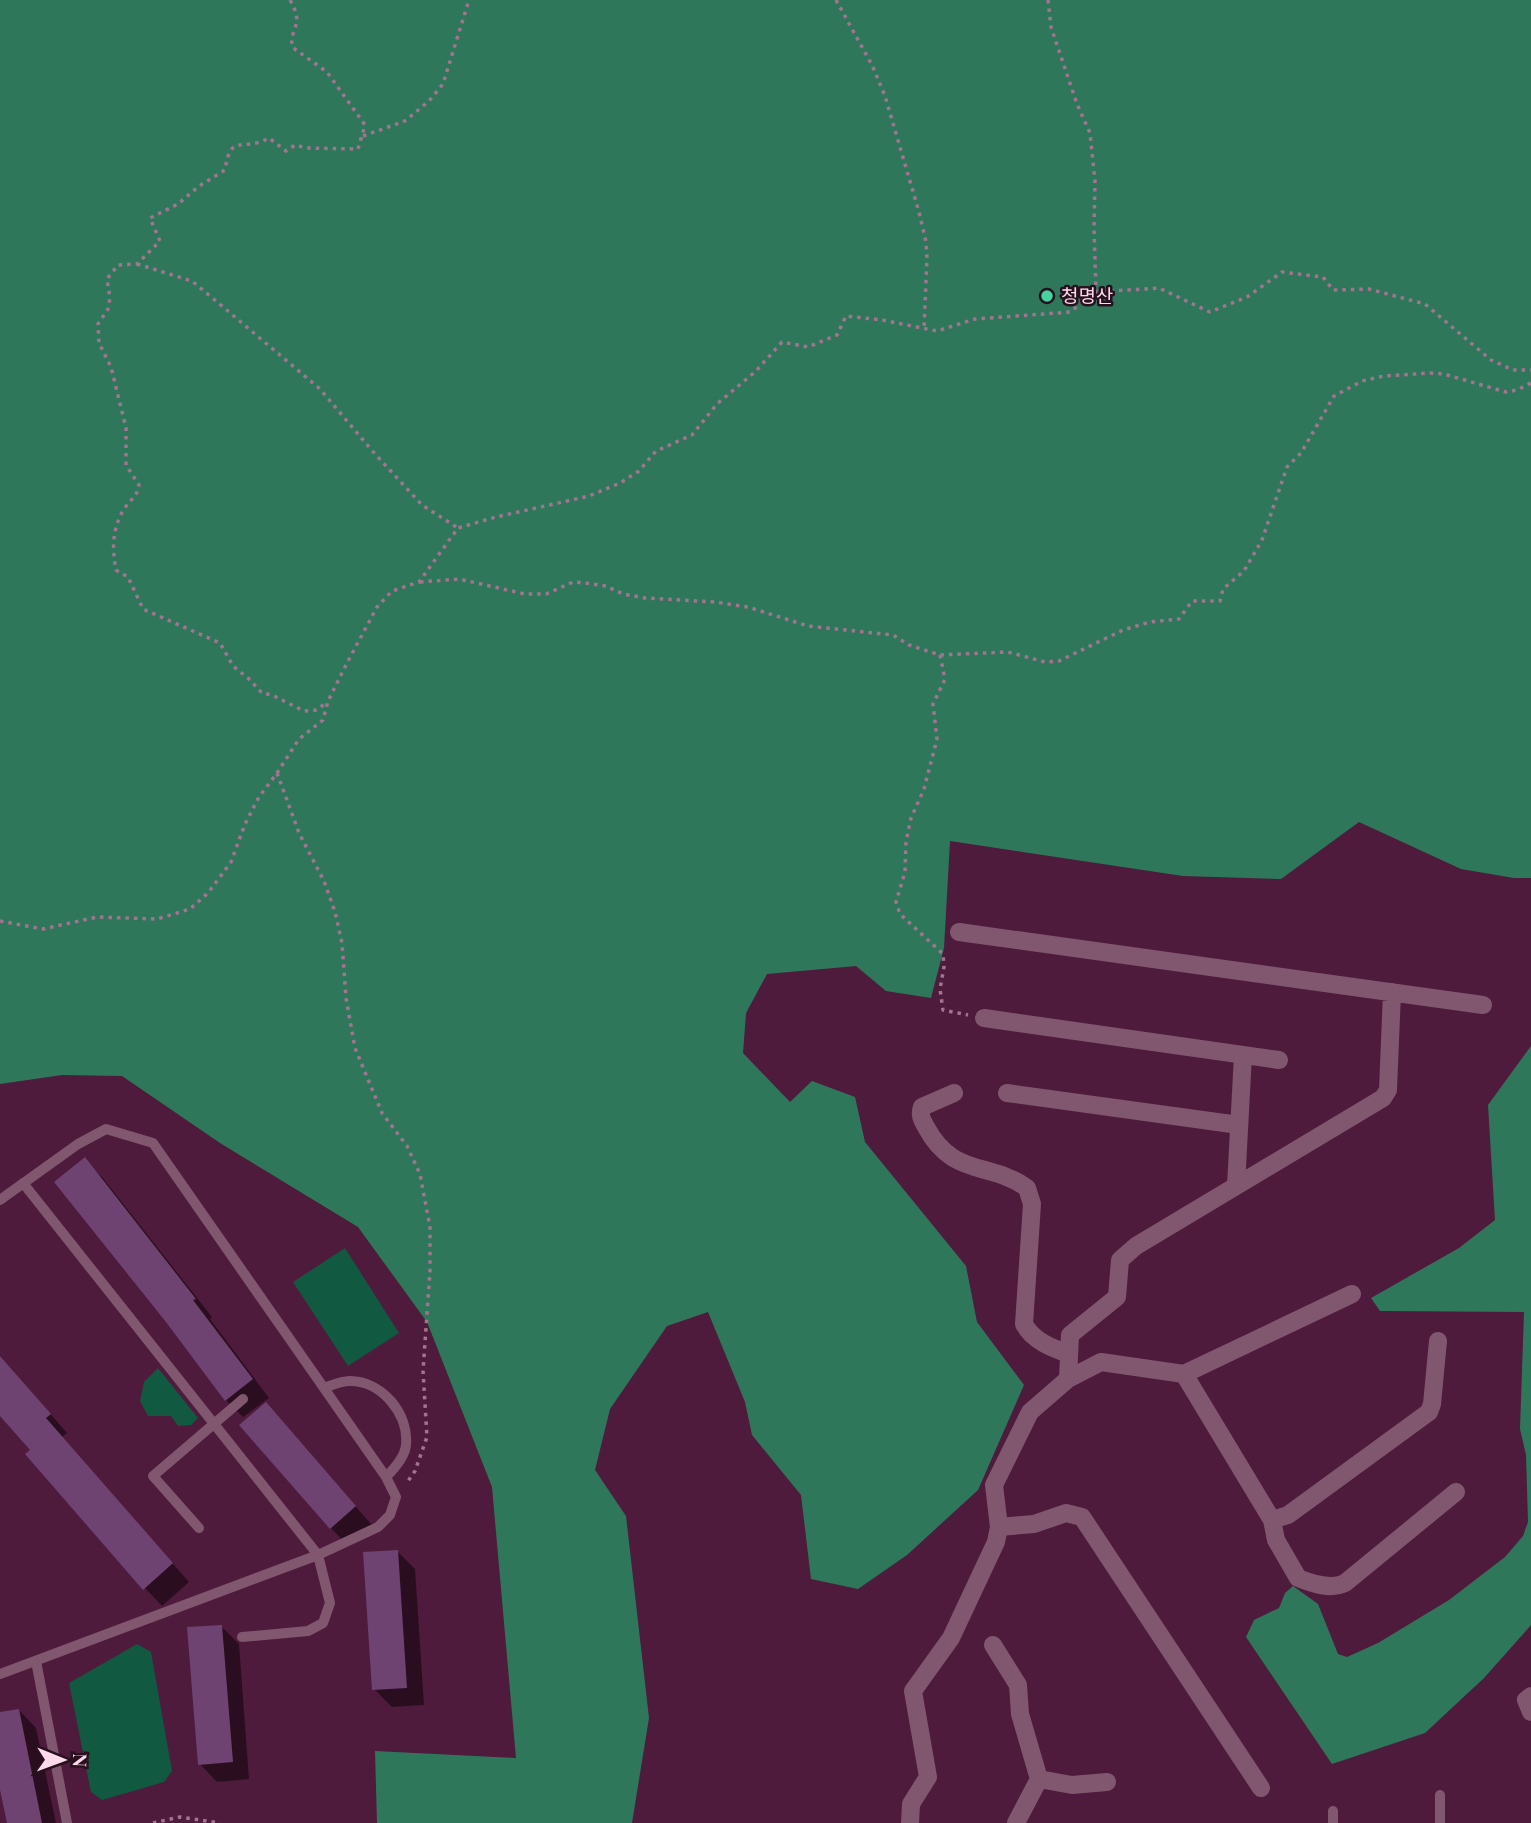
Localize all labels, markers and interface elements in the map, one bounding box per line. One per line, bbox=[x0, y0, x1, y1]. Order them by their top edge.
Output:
place label: 청명산 bbox=[1061, 282, 1113, 308]
marker: 청명산 bbox=[1039, 288, 1055, 304]
north arrow bbox=[28, 1725, 98, 1795]
text: N bbox=[68, 1753, 94, 1768]

